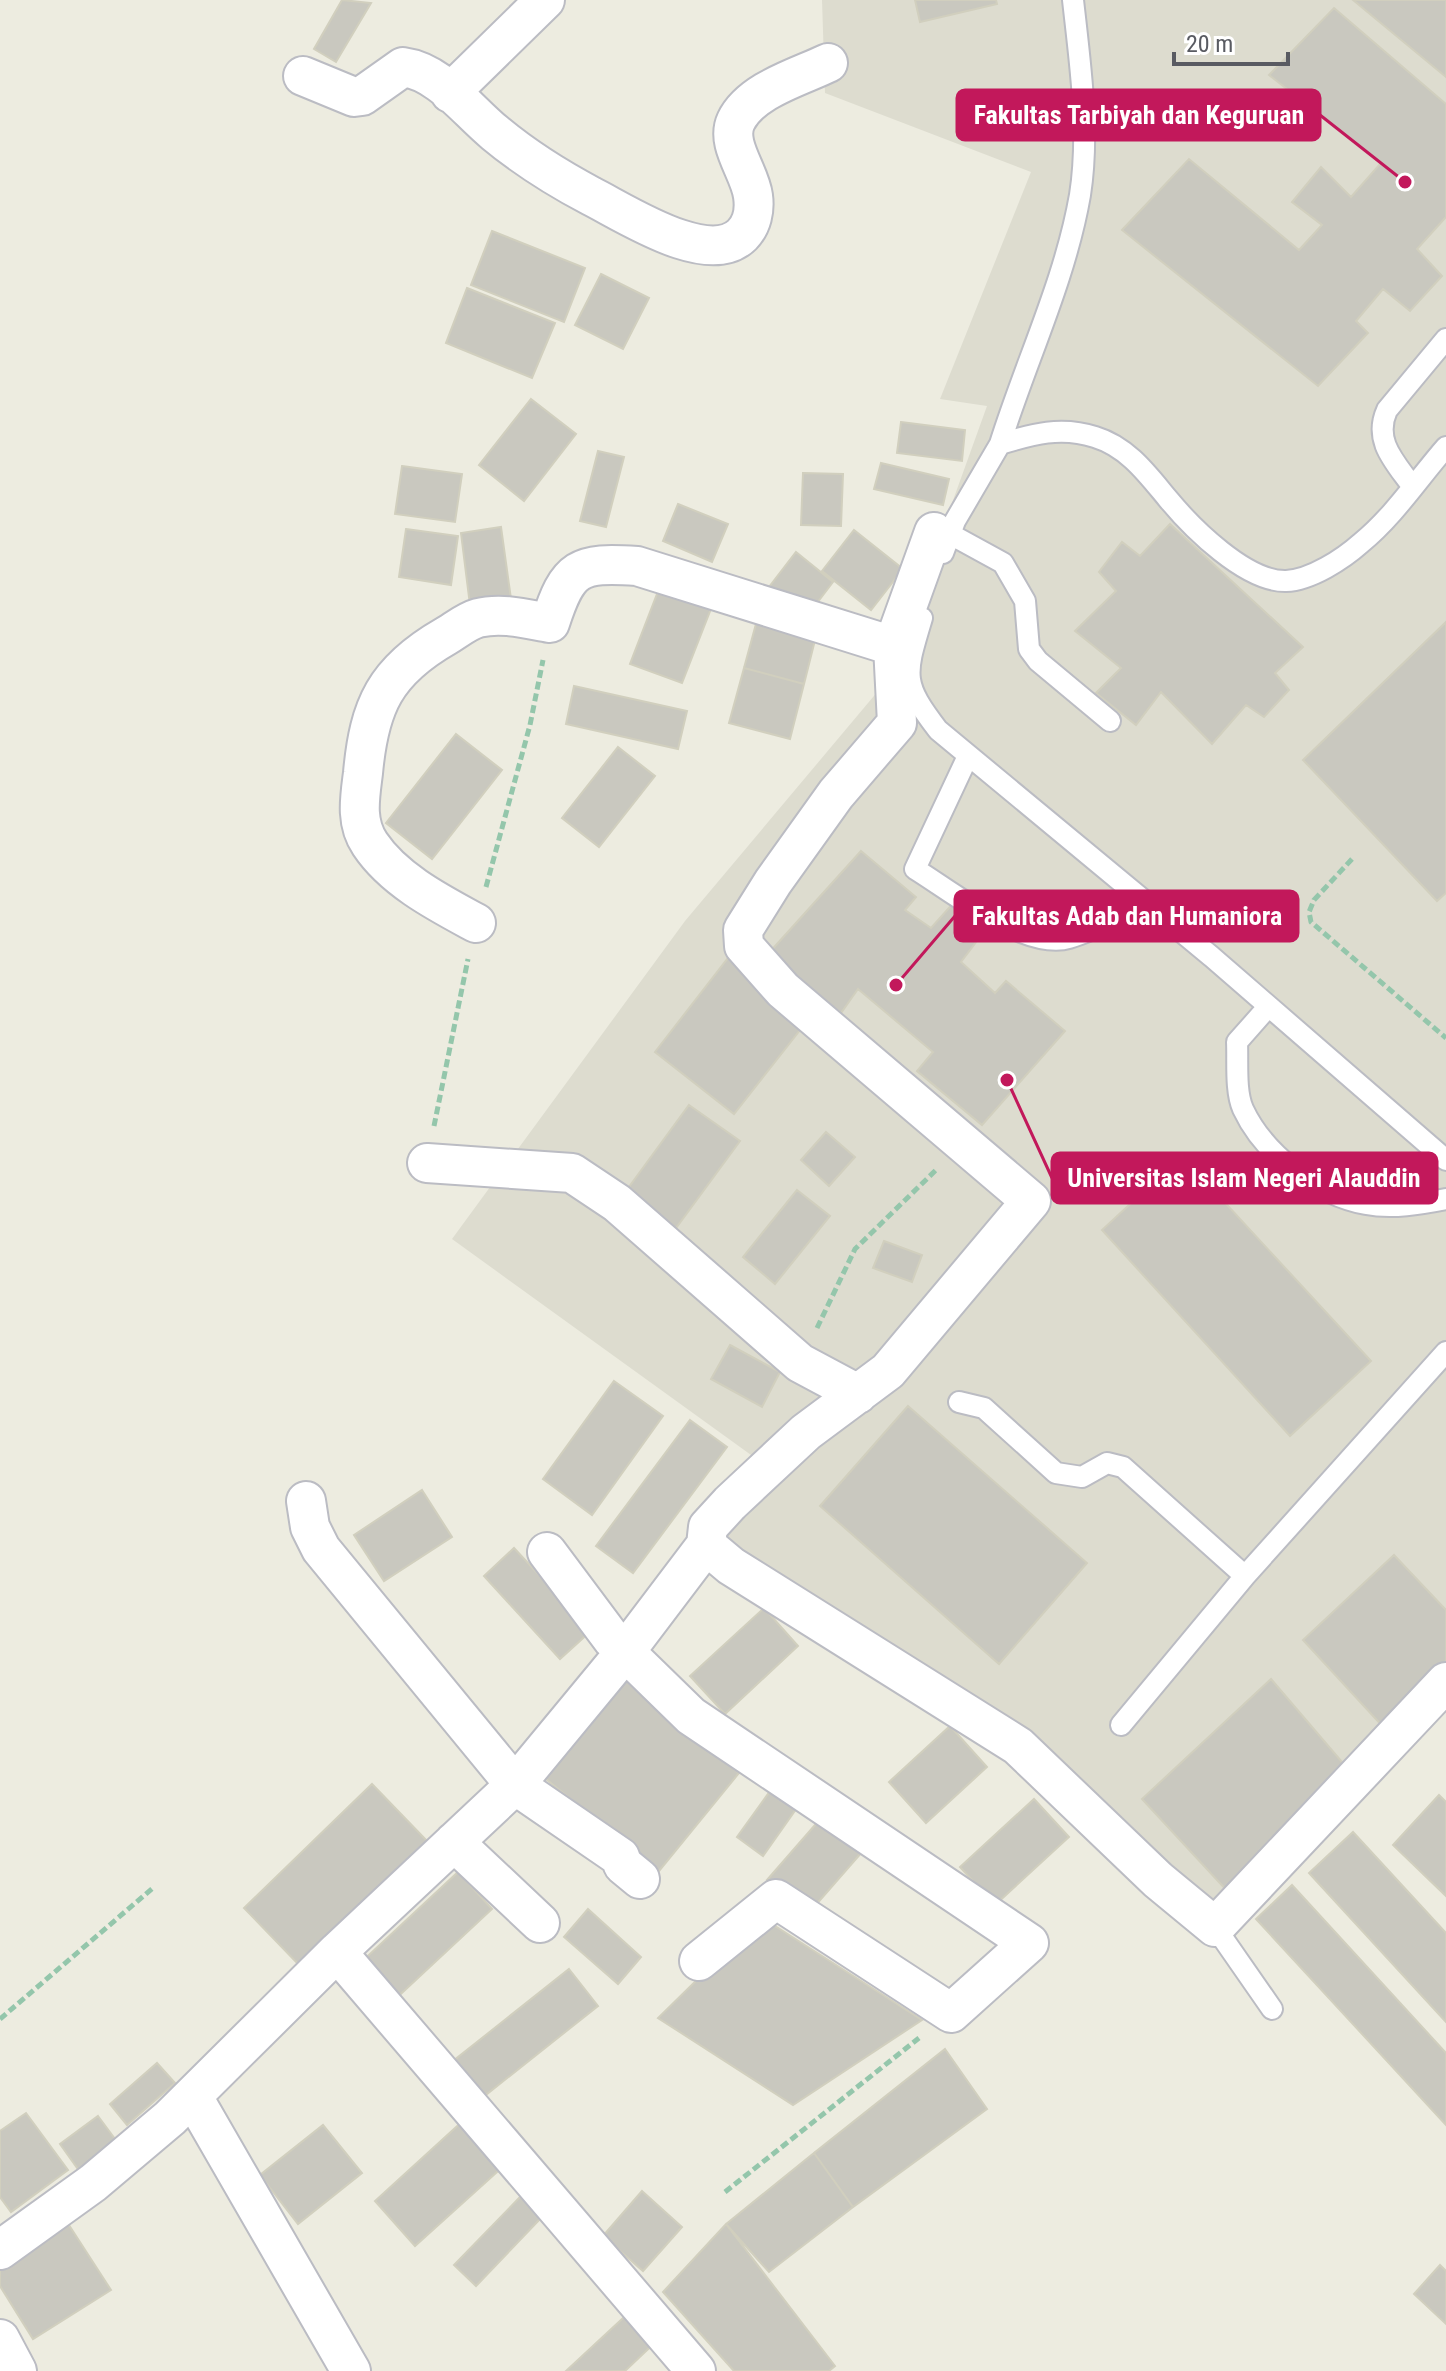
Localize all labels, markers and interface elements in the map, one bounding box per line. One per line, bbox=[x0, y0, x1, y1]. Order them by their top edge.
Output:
scale bar bbox=[1174, 16, 1288, 66]
text: 20 m bbox=[1186, 30, 1233, 58]
callout: Fakultas Tarbiyah dan Keguruan bbox=[957, 90, 1320, 140]
text: Fakultas Tarbiyah dan Keguruan bbox=[974, 100, 1304, 130]
callout: Fakultas Adab dan Humaniora bbox=[955, 891, 1298, 941]
text: Fakultas Adab dan Humaniora bbox=[972, 901, 1282, 931]
callout: Universitas Islam Negeri Alauddin bbox=[1052, 1153, 1437, 1203]
text: Universitas Islam Negeri Alauddin bbox=[1067, 1163, 1421, 1193]

